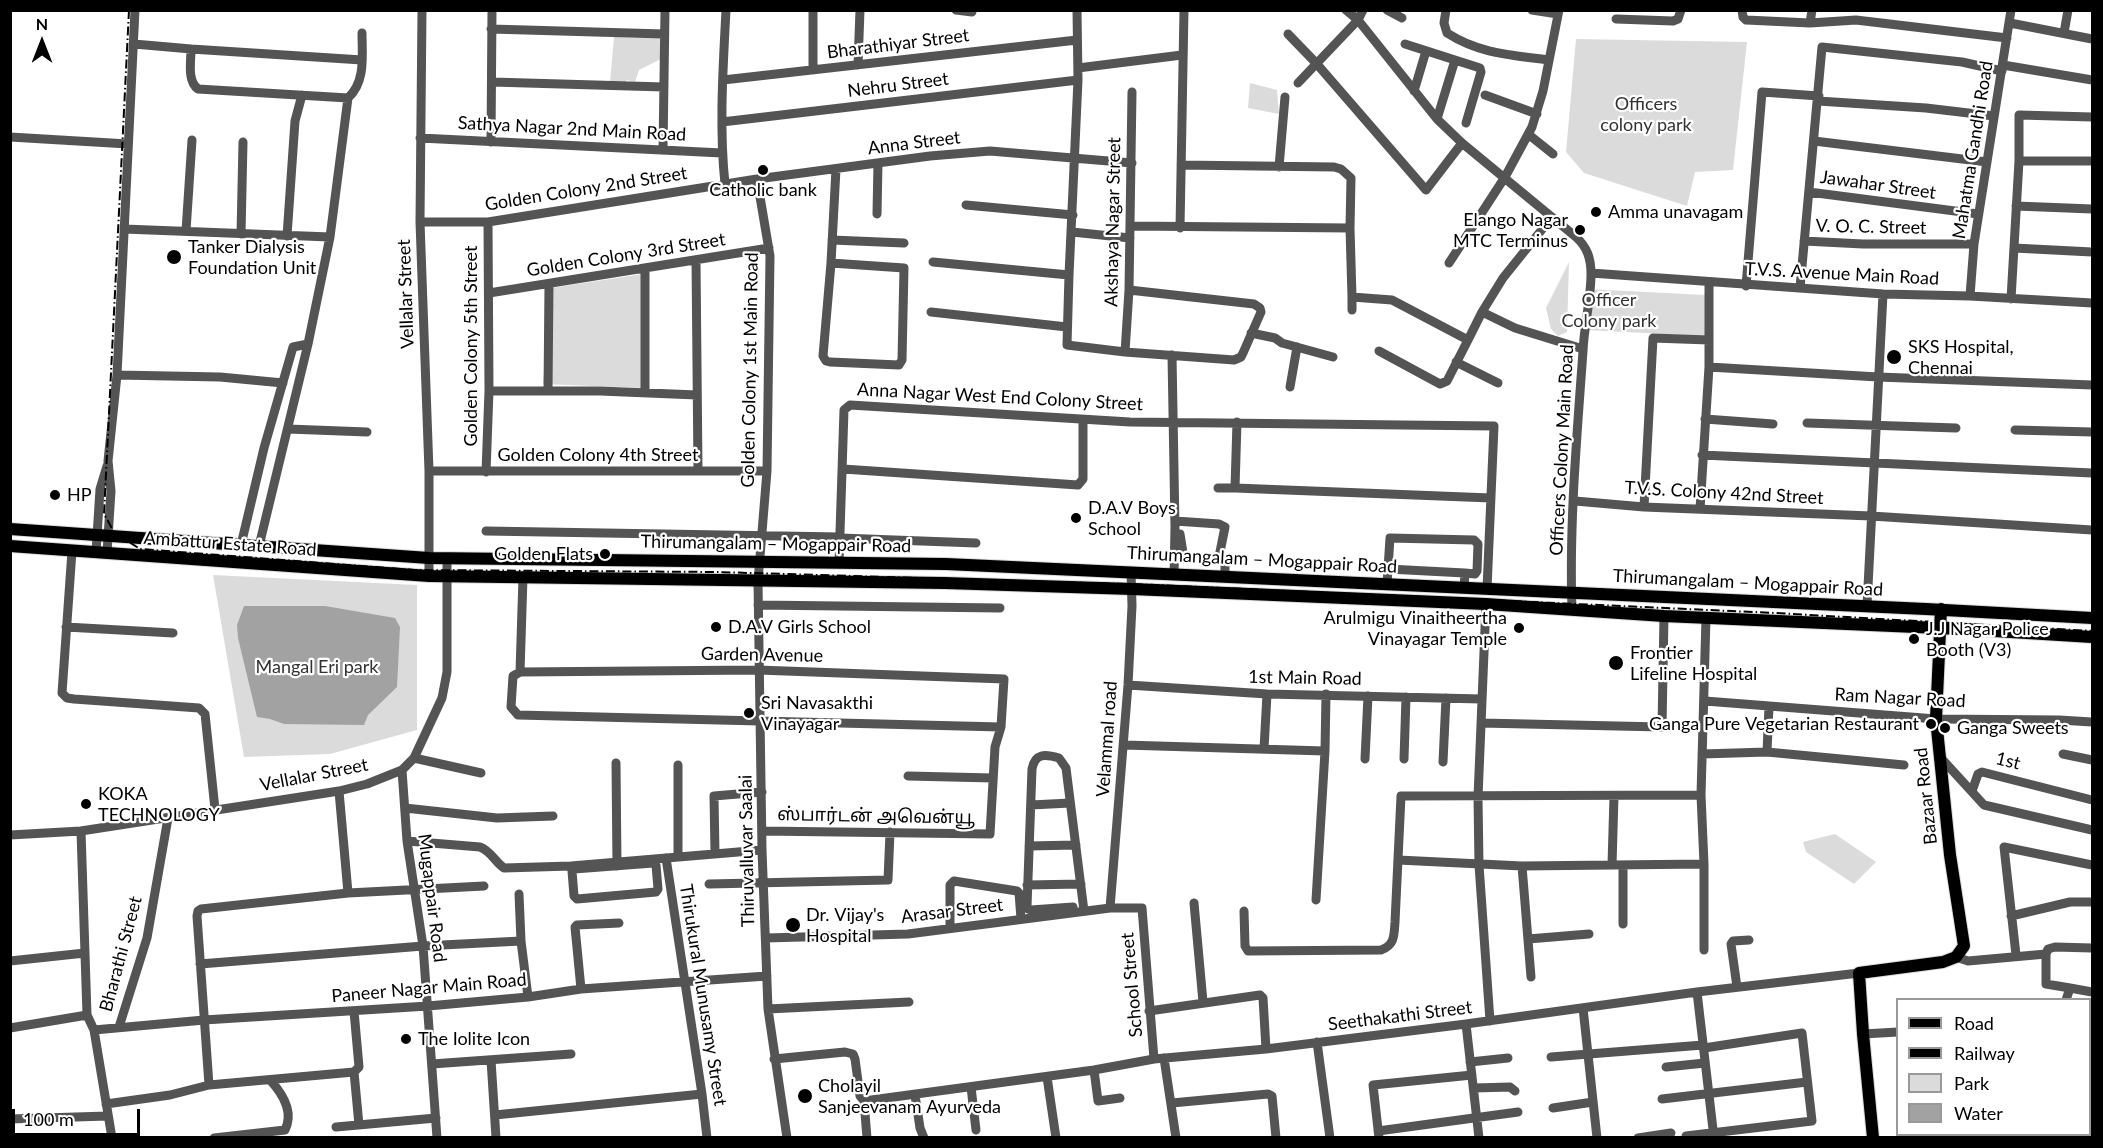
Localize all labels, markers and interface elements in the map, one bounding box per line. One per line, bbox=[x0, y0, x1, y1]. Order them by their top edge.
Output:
north arrow bbox=[12, 12, 72, 72]
text: N bbox=[36, 14, 48, 33]
street label: Bharathiyar Street bbox=[826, 25, 970, 63]
street label: Mahatma Gandhi Road bbox=[1948, 59, 1998, 241]
street label: Nehru Street bbox=[846, 68, 950, 102]
park label: Officers colony park bbox=[1600, 93, 1692, 136]
street label: Sathya Nagar 2nd Main Road bbox=[457, 112, 687, 146]
street label: Anna Street bbox=[866, 127, 962, 159]
street label: Akshaya Nagar Street bbox=[1101, 137, 1125, 307]
street label: Golden Colony 2nd Street bbox=[483, 162, 689, 216]
marker: Catholic bank bbox=[756, 163, 770, 177]
street label: Jawahar Street bbox=[1819, 166, 1937, 204]
place label: Catholic bank bbox=[709, 179, 817, 201]
place label: Amma unavagam bbox=[1608, 201, 1743, 223]
marker: Amma unavagam bbox=[1589, 205, 1603, 219]
place label: Elango Nagar MTC Terminus bbox=[1453, 209, 1568, 252]
street label: V. O. C. Street bbox=[1815, 215, 1927, 239]
marker: Elango Nagar MTC Terminus bbox=[1573, 223, 1587, 237]
street label: Golden Colony 3rd Street bbox=[525, 229, 727, 281]
place label: Tanker Dialysis Foundation Unit bbox=[188, 236, 316, 278]
street label: Vellalar Street bbox=[393, 239, 419, 349]
street label: Golden Colony 5th Street bbox=[460, 246, 482, 446]
marker: Tanker Dialysis Foundation Unit bbox=[165, 248, 183, 266]
street label: Golden Colony 1st Main Road bbox=[737, 252, 763, 488]
street label: T.V.S. Avenue Main Road bbox=[1744, 258, 1940, 290]
park label: Officer Colony park bbox=[1562, 289, 1656, 332]
place label: SKS Hospital, Chennai bbox=[1908, 336, 2014, 378]
street label: Officers Colony Main Road bbox=[1546, 344, 1578, 556]
marker: SKS Hospital, Chennai bbox=[1885, 348, 1903, 366]
street label: Anna Nagar West End Colony Street bbox=[857, 379, 1143, 415]
street label: Golden Colony 4th Street bbox=[498, 444, 698, 466]
street label: T.V.S. Colony 42nd Street bbox=[1624, 477, 1824, 509]
place label: HP bbox=[67, 484, 92, 506]
marker: HP bbox=[48, 488, 62, 502]
place label: D.A.V Boys School bbox=[1088, 497, 1176, 540]
marker: D.A.V Boys School bbox=[1069, 511, 1083, 525]
street label: Ambattur Estate Road bbox=[143, 527, 317, 561]
street label: Thirumangalam – Mogappair Road bbox=[641, 531, 911, 557]
street label: Thirumangalam – Mogappair Road bbox=[1126, 542, 1398, 578]
place label: Golden Flats bbox=[494, 543, 593, 565]
marker: Golden Flats bbox=[598, 547, 612, 561]
street label: Thirumangalam – Mogappair Road bbox=[1612, 565, 1884, 601]
place label: Arulmigu Vinaitheertha Vinayagar Temple bbox=[1324, 607, 1507, 650]
place label: D.A.V Girls School bbox=[728, 616, 871, 638]
place label: J.J Nagar Police Booth (V3) bbox=[1926, 618, 2049, 660]
marker: D.A.V Girls School bbox=[709, 620, 723, 634]
marker: Arulmigu Vinaitheertha Vinayagar Temple bbox=[1512, 621, 1526, 635]
marker: J.J Nagar Police Booth (V3) bbox=[1907, 632, 1921, 646]
place label: Frontier Lifeline Hospital bbox=[1630, 642, 1757, 684]
street label: Garden Avenue bbox=[701, 643, 823, 667]
marker: Frontier Lifeline Hospital bbox=[1607, 654, 1625, 672]
park label: Mangal Eri park bbox=[256, 656, 378, 678]
street label: 1st Main Road bbox=[1248, 666, 1362, 690]
street label: Velammal road bbox=[1092, 680, 1122, 798]
street label: Ram Nagar Road bbox=[1834, 684, 1966, 712]
place label: Sri Navasakthi Vinayagar bbox=[761, 692, 873, 734]
marker: Sri Navasakthi Vinayagar bbox=[742, 706, 756, 720]
place label: Ganga Pure Vegetarian Restaurant bbox=[1649, 713, 1919, 735]
marker: Ganga Pure Vegetarian Restaurant bbox=[1924, 717, 1938, 731]
place label: Ganga Sweets bbox=[1957, 717, 2069, 739]
marker: Ganga Sweets bbox=[1938, 721, 1952, 735]
street label: Bazaar Road bbox=[1910, 746, 1942, 846]
street label: 1st bbox=[1993, 748, 2023, 774]
street label: Vellalar Street bbox=[258, 754, 370, 796]
street label: Thiruvalluvar Saalai bbox=[735, 775, 759, 927]
place label: KOKA TECHNOLOGY bbox=[98, 783, 220, 826]
marker: KOKA TECHNOLOGY bbox=[79, 797, 93, 811]
street label: ஸ்பார்டன் அவென்யூ bbox=[777, 803, 975, 829]
street label: Mugappair Road bbox=[413, 832, 451, 964]
street label: Thirukural Munusamy Street bbox=[675, 883, 731, 1107]
street label: Bharathi Street bbox=[95, 894, 147, 1014]
street label: Arasar Street bbox=[900, 894, 1004, 928]
place label: Dr. Vijay's Hospital bbox=[806, 904, 884, 946]
marker: Dr. Vijay's Hospital bbox=[784, 916, 802, 934]
street label: School Street bbox=[1117, 932, 1147, 1038]
street label: Paneer Nagar Main Road bbox=[331, 969, 527, 1007]
street label: Seethakathi Street bbox=[1327, 996, 1473, 1036]
legend bbox=[1896, 998, 2091, 1136]
text: Road bbox=[1954, 1012, 1994, 1034]
place label: The Iolite Icon bbox=[418, 1028, 530, 1050]
marker: The Iolite Icon bbox=[399, 1032, 413, 1046]
text: Railway bbox=[1954, 1042, 2015, 1064]
text: Park bbox=[1954, 1072, 1989, 1094]
place label: Cholayil Sanjeevanam Ayurveda bbox=[818, 1075, 1001, 1118]
marker: Cholayil Sanjeevanam Ayurveda bbox=[796, 1087, 814, 1105]
scale bar bbox=[15, 1097, 142, 1135]
text: Water bbox=[1954, 1102, 2003, 1124]
text: 100 m bbox=[23, 1108, 74, 1130]

